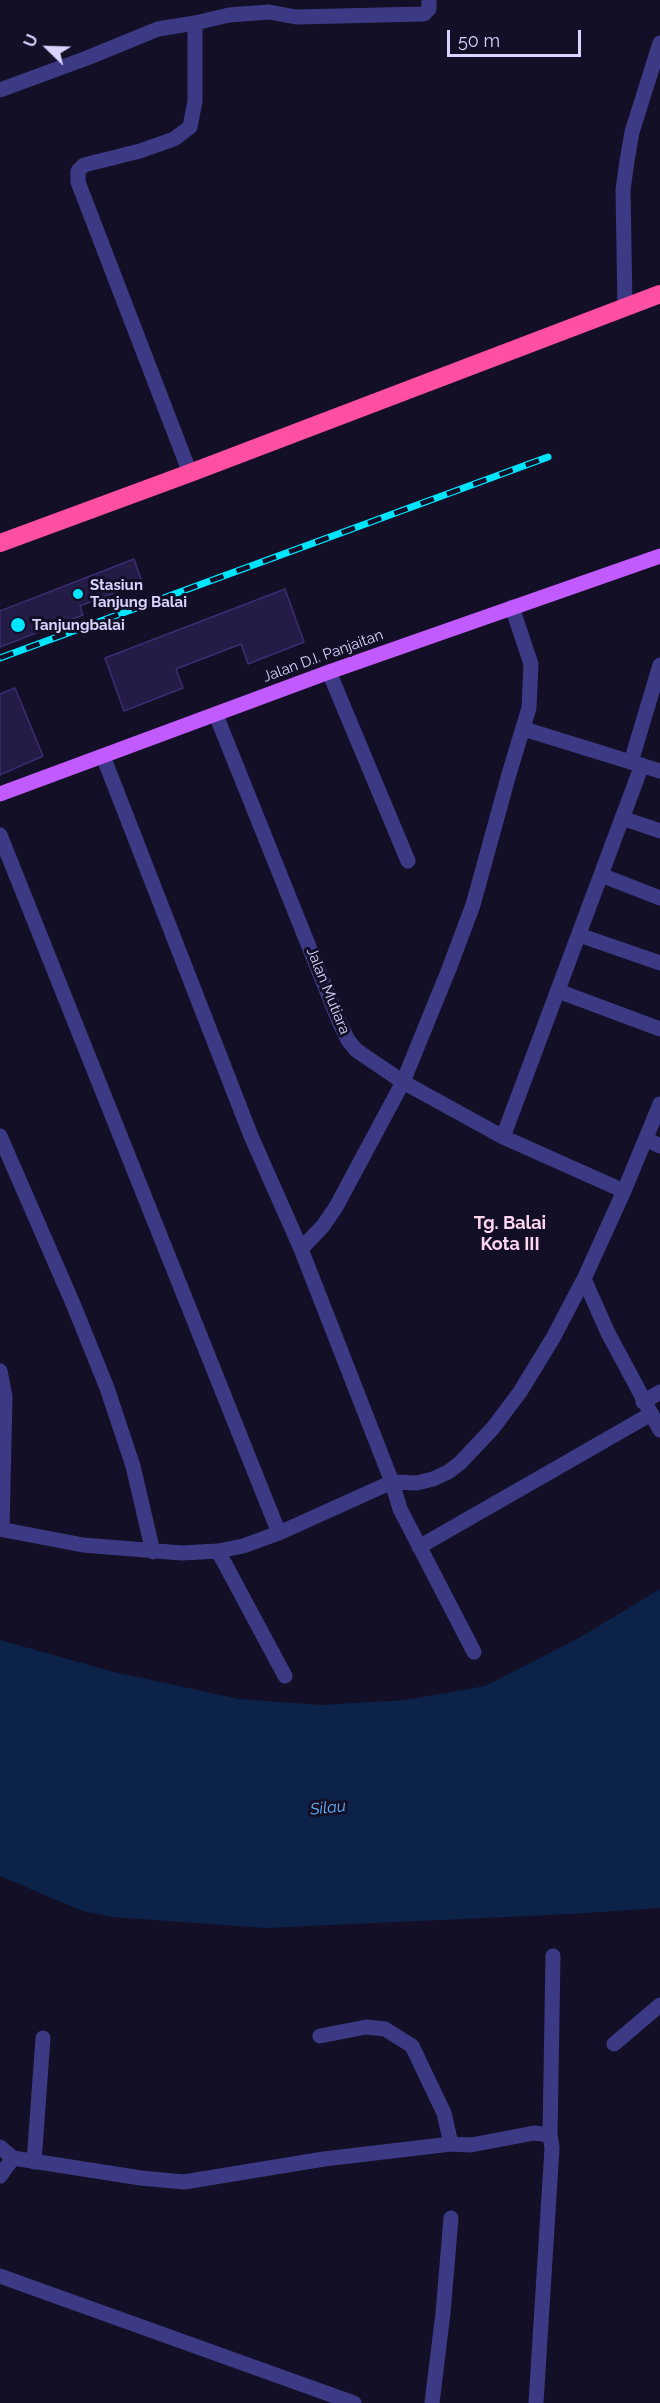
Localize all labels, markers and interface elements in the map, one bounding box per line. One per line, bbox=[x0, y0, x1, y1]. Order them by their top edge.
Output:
north arrow bbox=[18, 18, 78, 78]
scale bar bbox=[450, 18, 584, 56]
text: 50 m bbox=[458, 30, 500, 51]
text: U bbox=[20, 32, 42, 50]
place label: Stasiun Tanjung Balai bbox=[90, 576, 187, 611]
marker: Stasiun Tanjung Balai bbox=[71, 587, 85, 601]
marker: Tanjungbalai bbox=[9, 616, 27, 634]
place label: Tanjungbalai bbox=[32, 616, 125, 634]
street label: Jalan D.I. Panjaitan bbox=[260, 626, 386, 686]
street label: Jalan Mutiara bbox=[302, 945, 354, 1037]
district label: Tg. Balai Kota III bbox=[474, 1213, 546, 1256]
water label: Silau bbox=[309, 1797, 347, 1819]

